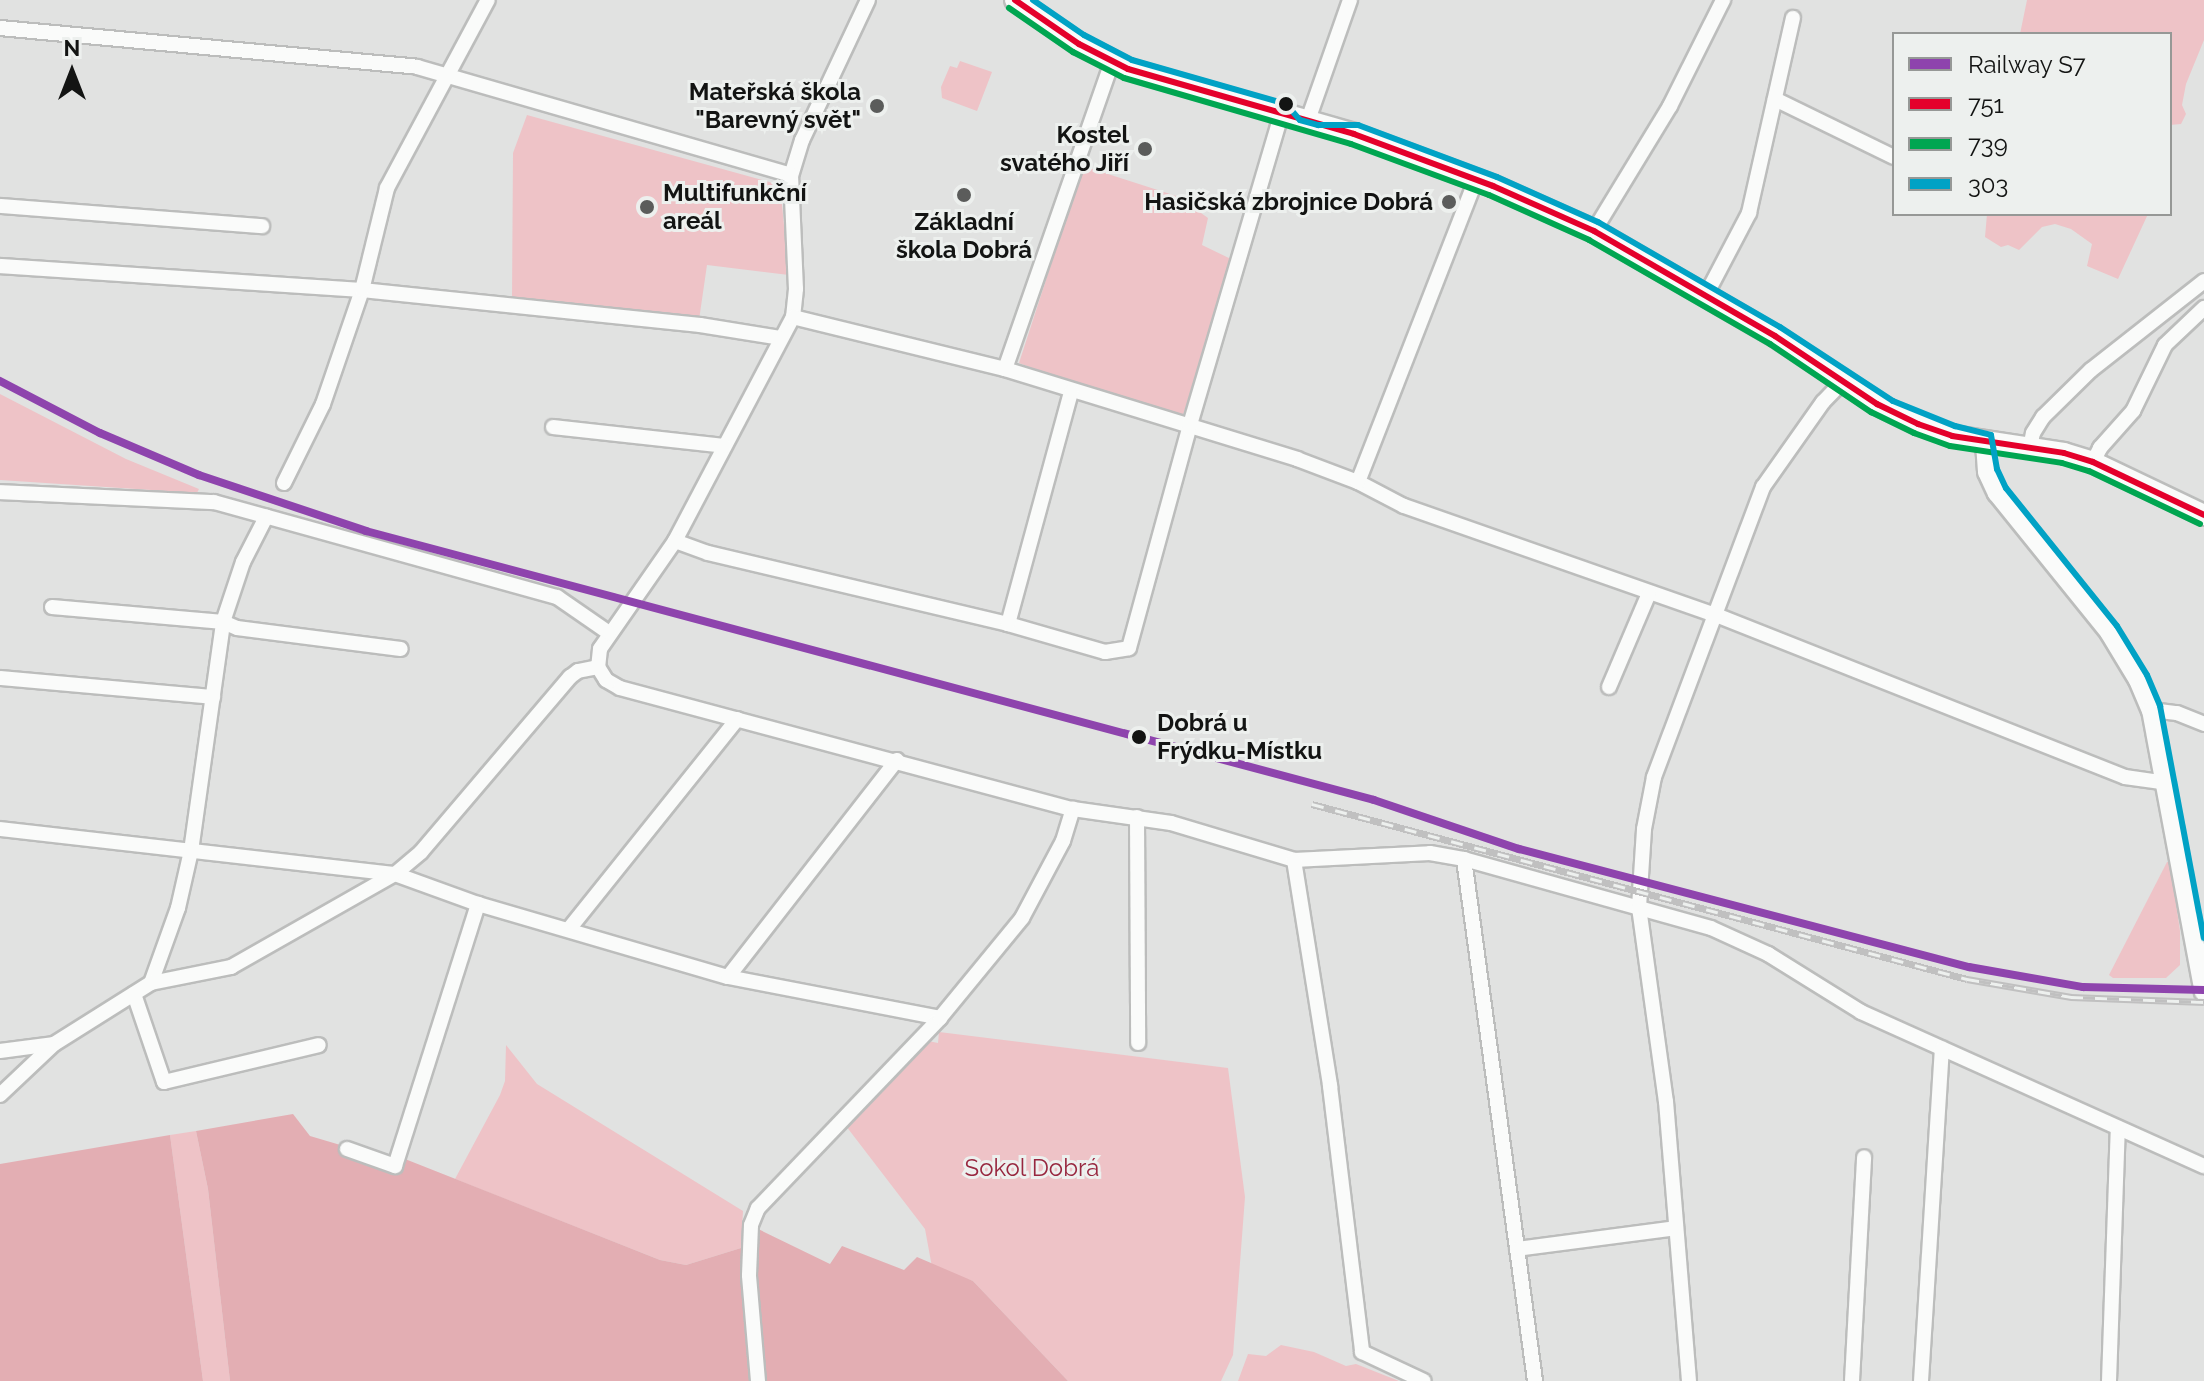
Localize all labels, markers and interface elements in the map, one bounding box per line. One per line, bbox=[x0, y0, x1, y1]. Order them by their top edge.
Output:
north arrow bbox=[32, 32, 112, 112]
legend bbox=[1892, 32, 2172, 216]
text: N bbox=[64, 35, 80, 61]
text: Railway S7 bbox=[1968, 50, 2086, 79]
place label: Mateřská škola "Barevný svět" bbox=[689, 78, 861, 134]
text: 751 bbox=[1968, 90, 2004, 119]
unlabelled marker bbox=[1278, 96, 1294, 112]
marker: Mateřská škola "Barevný svět" bbox=[868, 97, 886, 115]
place label: Kostel svatého Jiří bbox=[999, 121, 1129, 177]
text: 739 bbox=[1968, 130, 2008, 159]
marker: Kostel svatého Jiří bbox=[1136, 140, 1154, 158]
text: 303 bbox=[1968, 170, 2008, 199]
place label: Multifunkční areál bbox=[663, 179, 806, 235]
marker: Základní škola Dobrá bbox=[955, 186, 973, 204]
place label: Hasičská zbrojnice Dobrá bbox=[1144, 188, 1433, 216]
marker: Hasičská zbrojnice Dobrá bbox=[1440, 193, 1458, 211]
marker: Multifunkční areál bbox=[638, 198, 656, 216]
place label: Základní škola Dobrá bbox=[896, 208, 1032, 264]
place label: Dobrá u Frýdku-Místku bbox=[1157, 709, 1322, 765]
marker: Dobrá u Frýdku-Místku bbox=[1128, 726, 1150, 748]
park label: Sokol Dobrá bbox=[964, 1154, 1100, 1182]

